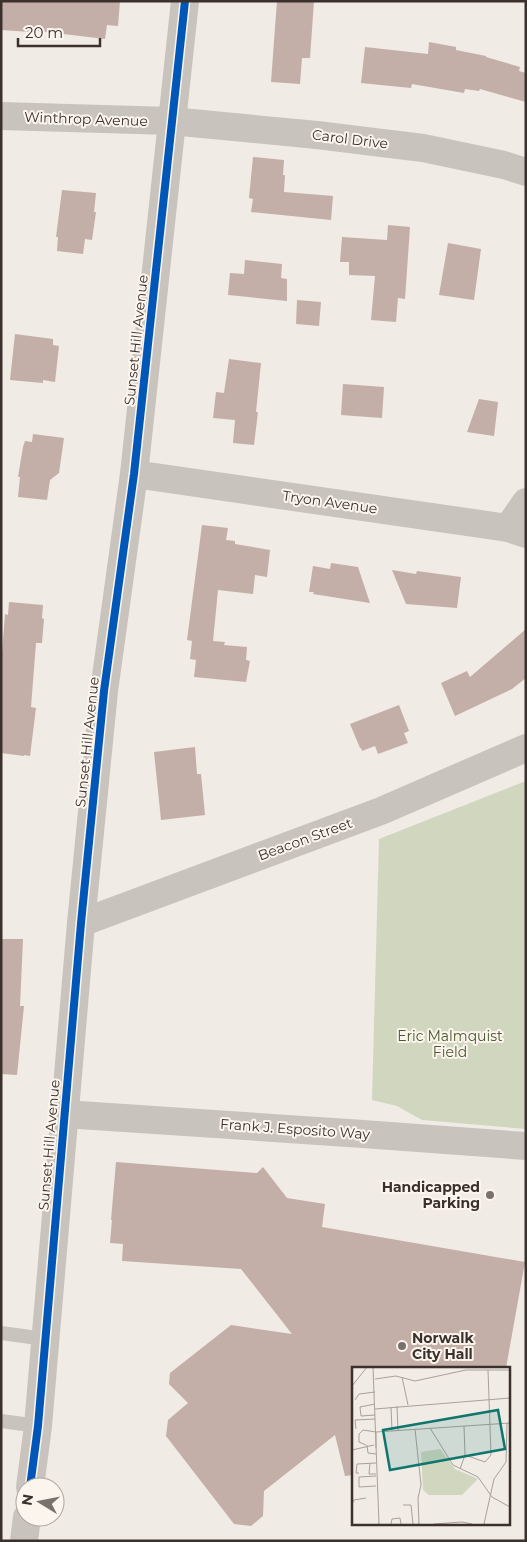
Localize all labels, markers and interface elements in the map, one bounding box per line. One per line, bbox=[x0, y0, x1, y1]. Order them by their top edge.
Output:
scale bar bbox=[18, 15, 100, 47]
text: 20 m bbox=[25, 23, 63, 42]
street label: Winthrop Avenue bbox=[24, 108, 148, 130]
street label: Carol Drive bbox=[311, 125, 389, 153]
street label: Sunset Hill Avenue bbox=[120, 274, 152, 406]
street label: Tryon Avenue bbox=[281, 486, 379, 518]
street label: Sunset Hill Avenue bbox=[71, 676, 103, 808]
street label: Beacon Street bbox=[255, 813, 355, 864]
park label: Eric Malmquist Field bbox=[397, 1027, 503, 1061]
street label: Sunset Hill Avenue bbox=[34, 1079, 64, 1211]
street label: Frank J. Esposito Way bbox=[219, 1115, 371, 1143]
place label: Handicapped Parking bbox=[382, 1178, 480, 1212]
marker: Handicapped Parking bbox=[484, 1189, 496, 1201]
place label: Norwalk City Hall bbox=[412, 1329, 474, 1363]
marker: Norwalk City Hall bbox=[396, 1340, 408, 1352]
inset map bbox=[352, 1367, 510, 1524]
north arrow bbox=[15, 1477, 65, 1527]
text: N bbox=[17, 1493, 37, 1507]

